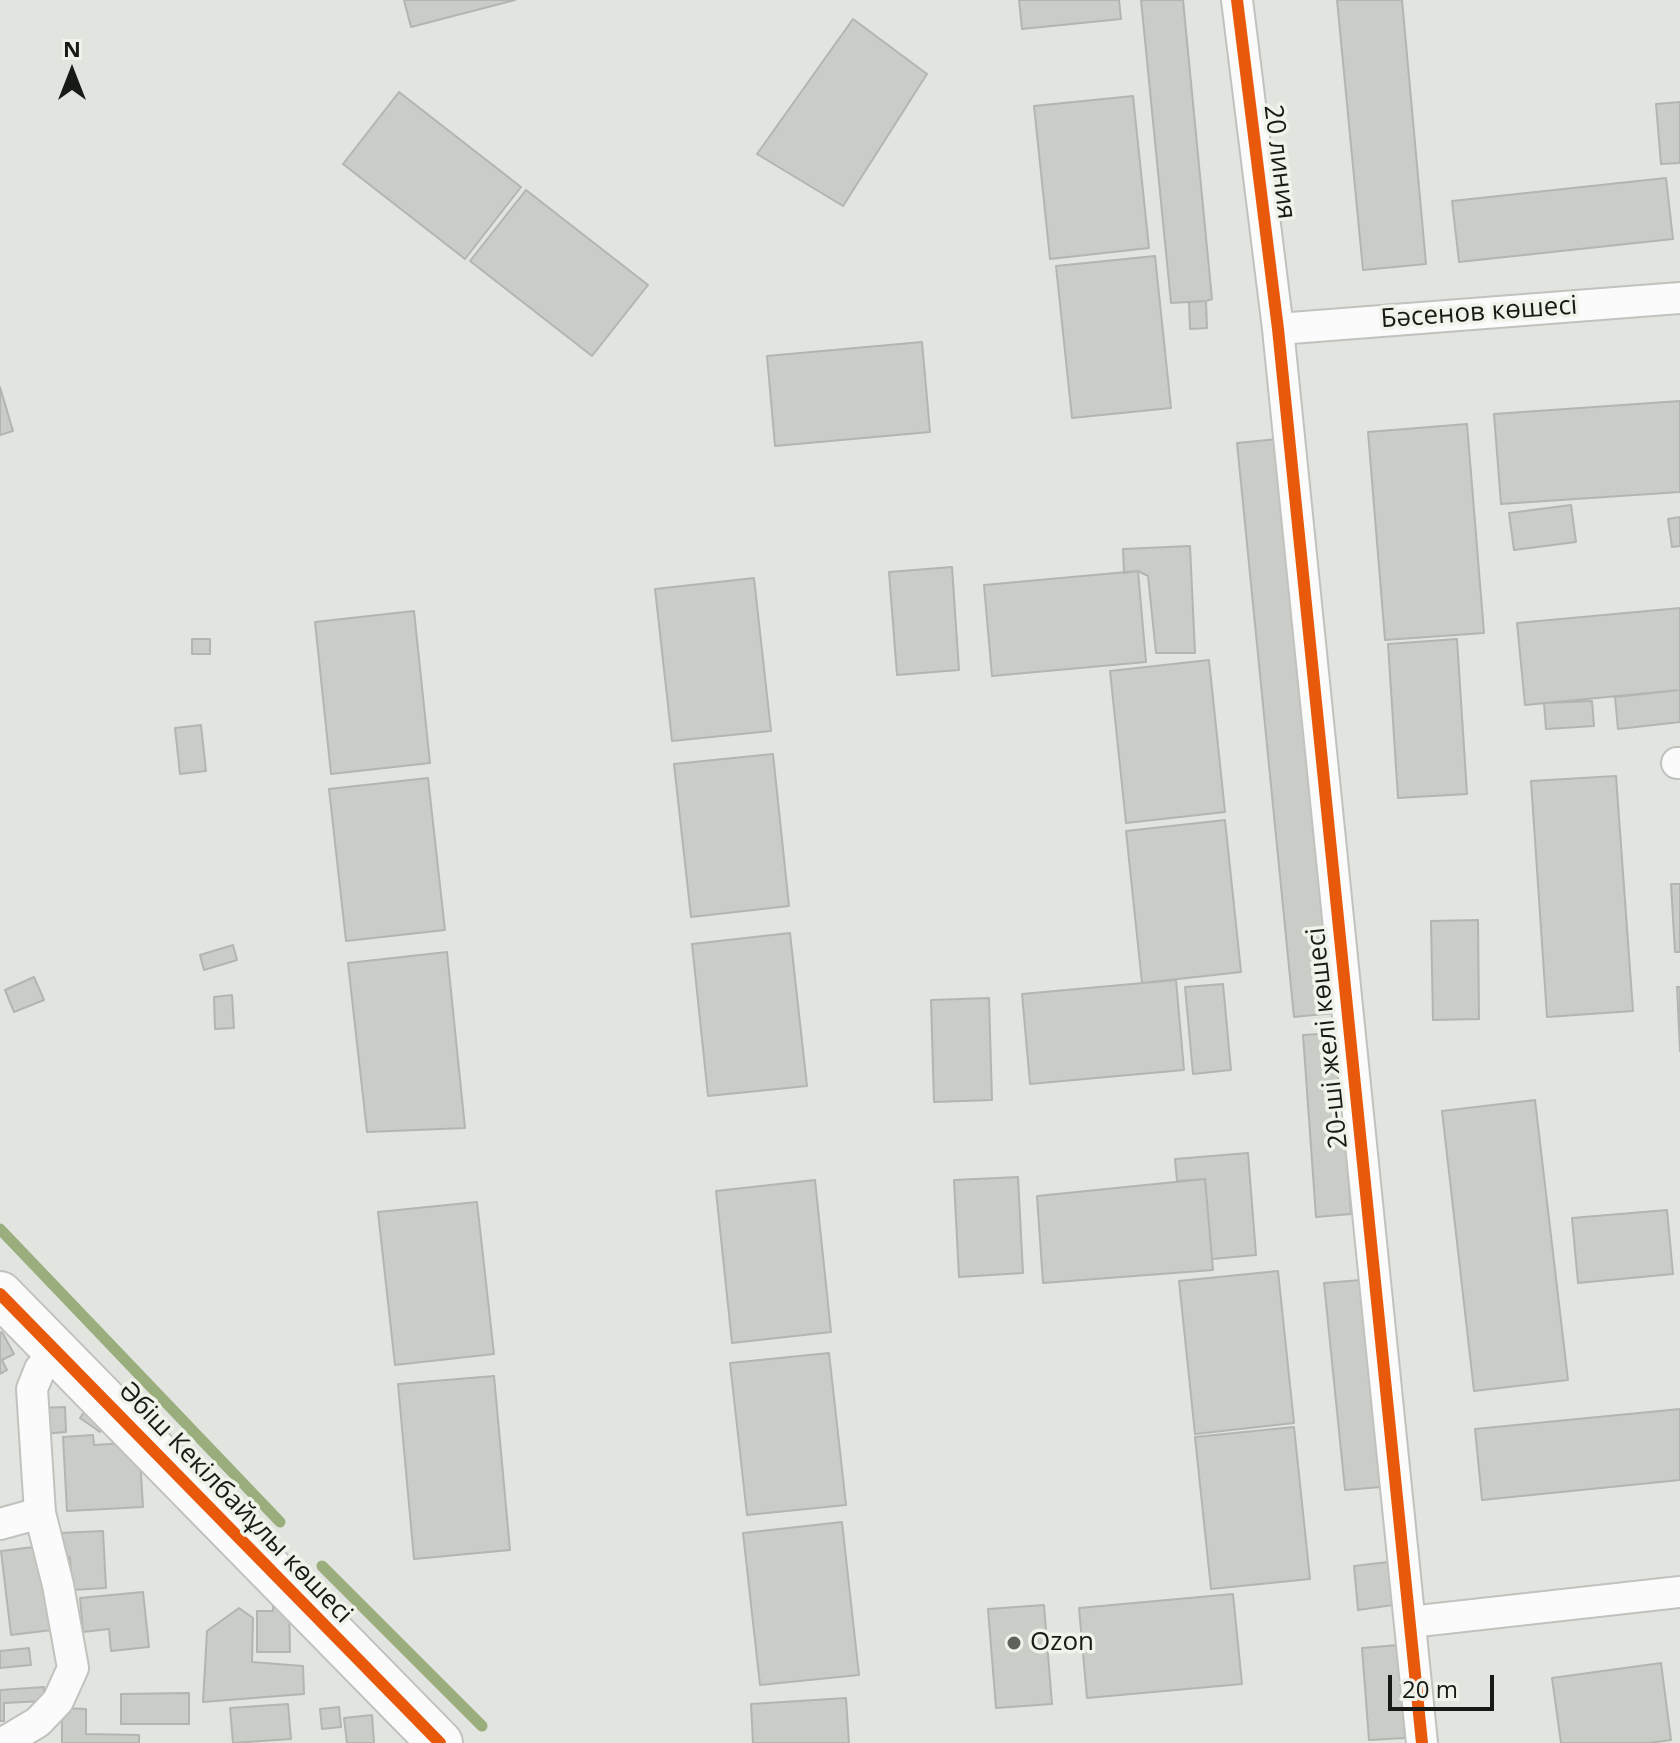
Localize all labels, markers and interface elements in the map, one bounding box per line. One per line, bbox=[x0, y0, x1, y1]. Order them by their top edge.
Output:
north arrow bbox=[32, 32, 112, 112]
text: N bbox=[63, 33, 81, 63]
street label: 20 линия bbox=[1256, 103, 1302, 221]
street label: Бәсенов көшесі bbox=[1380, 291, 1578, 335]
street label: 20-ші желі көшесі bbox=[1301, 926, 1355, 1150]
street label: Әбіш Кекілбайұлы көшесі bbox=[112, 1376, 358, 1630]
place label: Ozon bbox=[1030, 1627, 1094, 1659]
marker: Ozon bbox=[1005, 1634, 1023, 1652]
scale bar bbox=[1392, 1659, 1498, 1709]
text: 20 m bbox=[1402, 1672, 1458, 1705]

